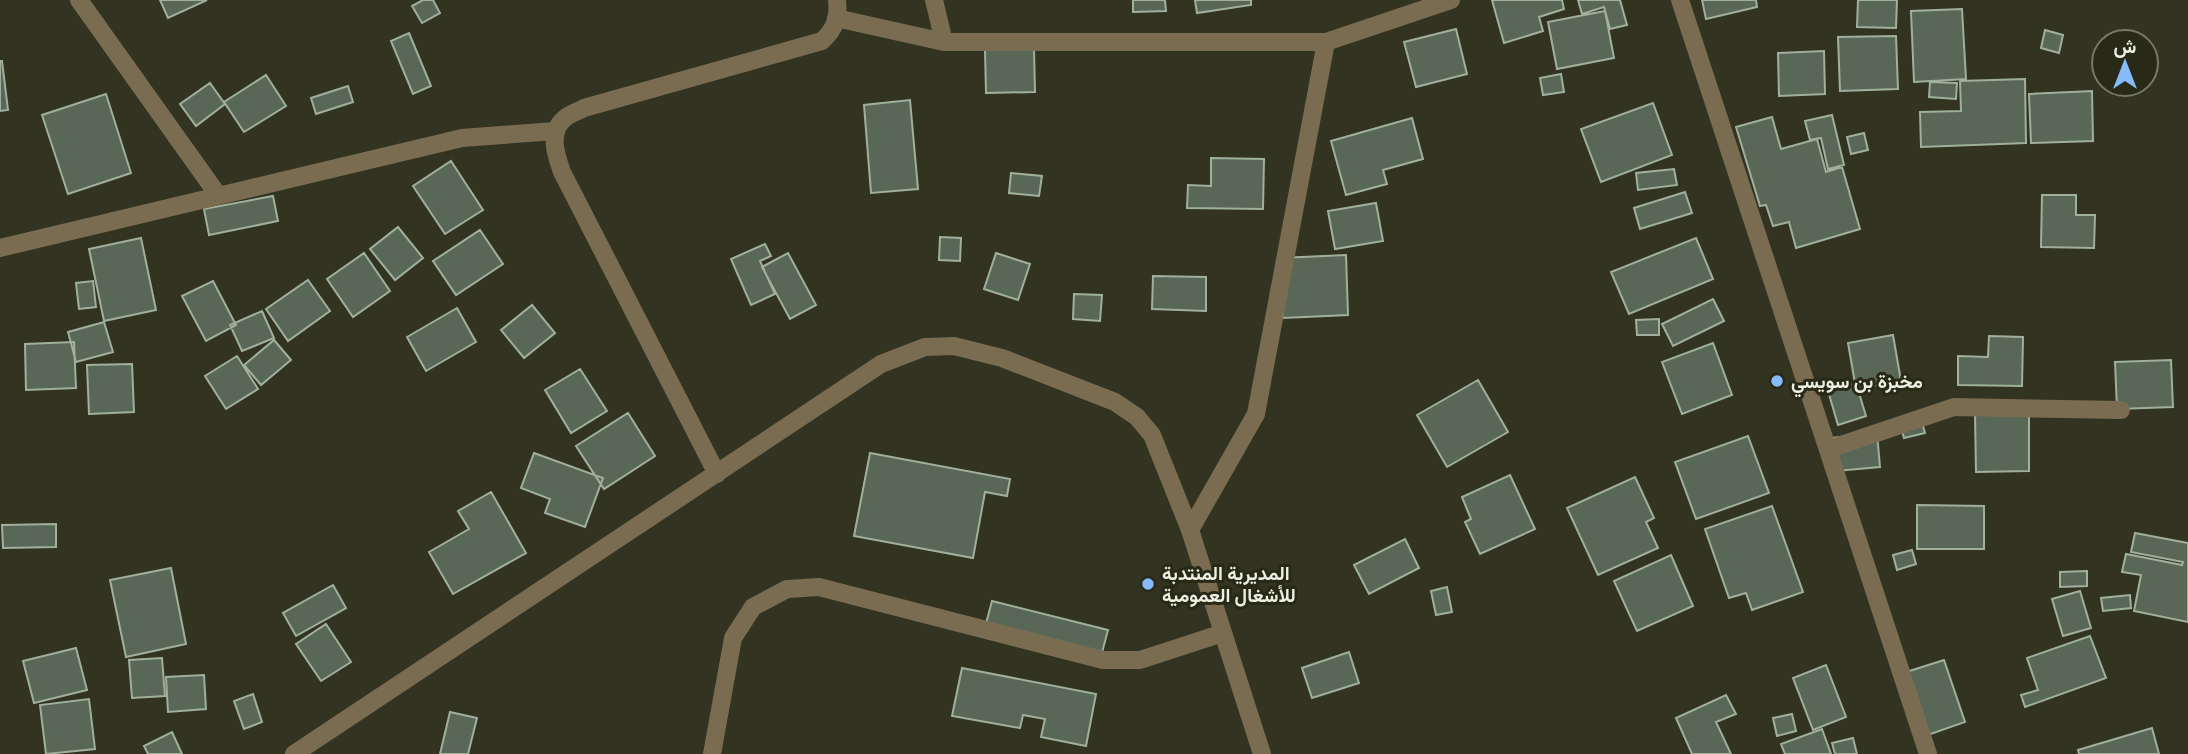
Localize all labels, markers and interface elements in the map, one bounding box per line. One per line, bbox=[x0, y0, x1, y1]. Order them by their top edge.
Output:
north arrow bbox=[2090, 28, 2160, 98]
text: ش bbox=[2114, 35, 2137, 58]
place label: مخبزة بن سويسي bbox=[1791, 370, 1923, 398]
marker: مخبزة بن سويسي bbox=[1769, 373, 1785, 389]
place label: المديرية المنتدبة للأشغال العمومية bbox=[1162, 562, 1296, 608]
marker: المديرية المنتدبة للأشغال العمومية bbox=[1140, 576, 1156, 592]

